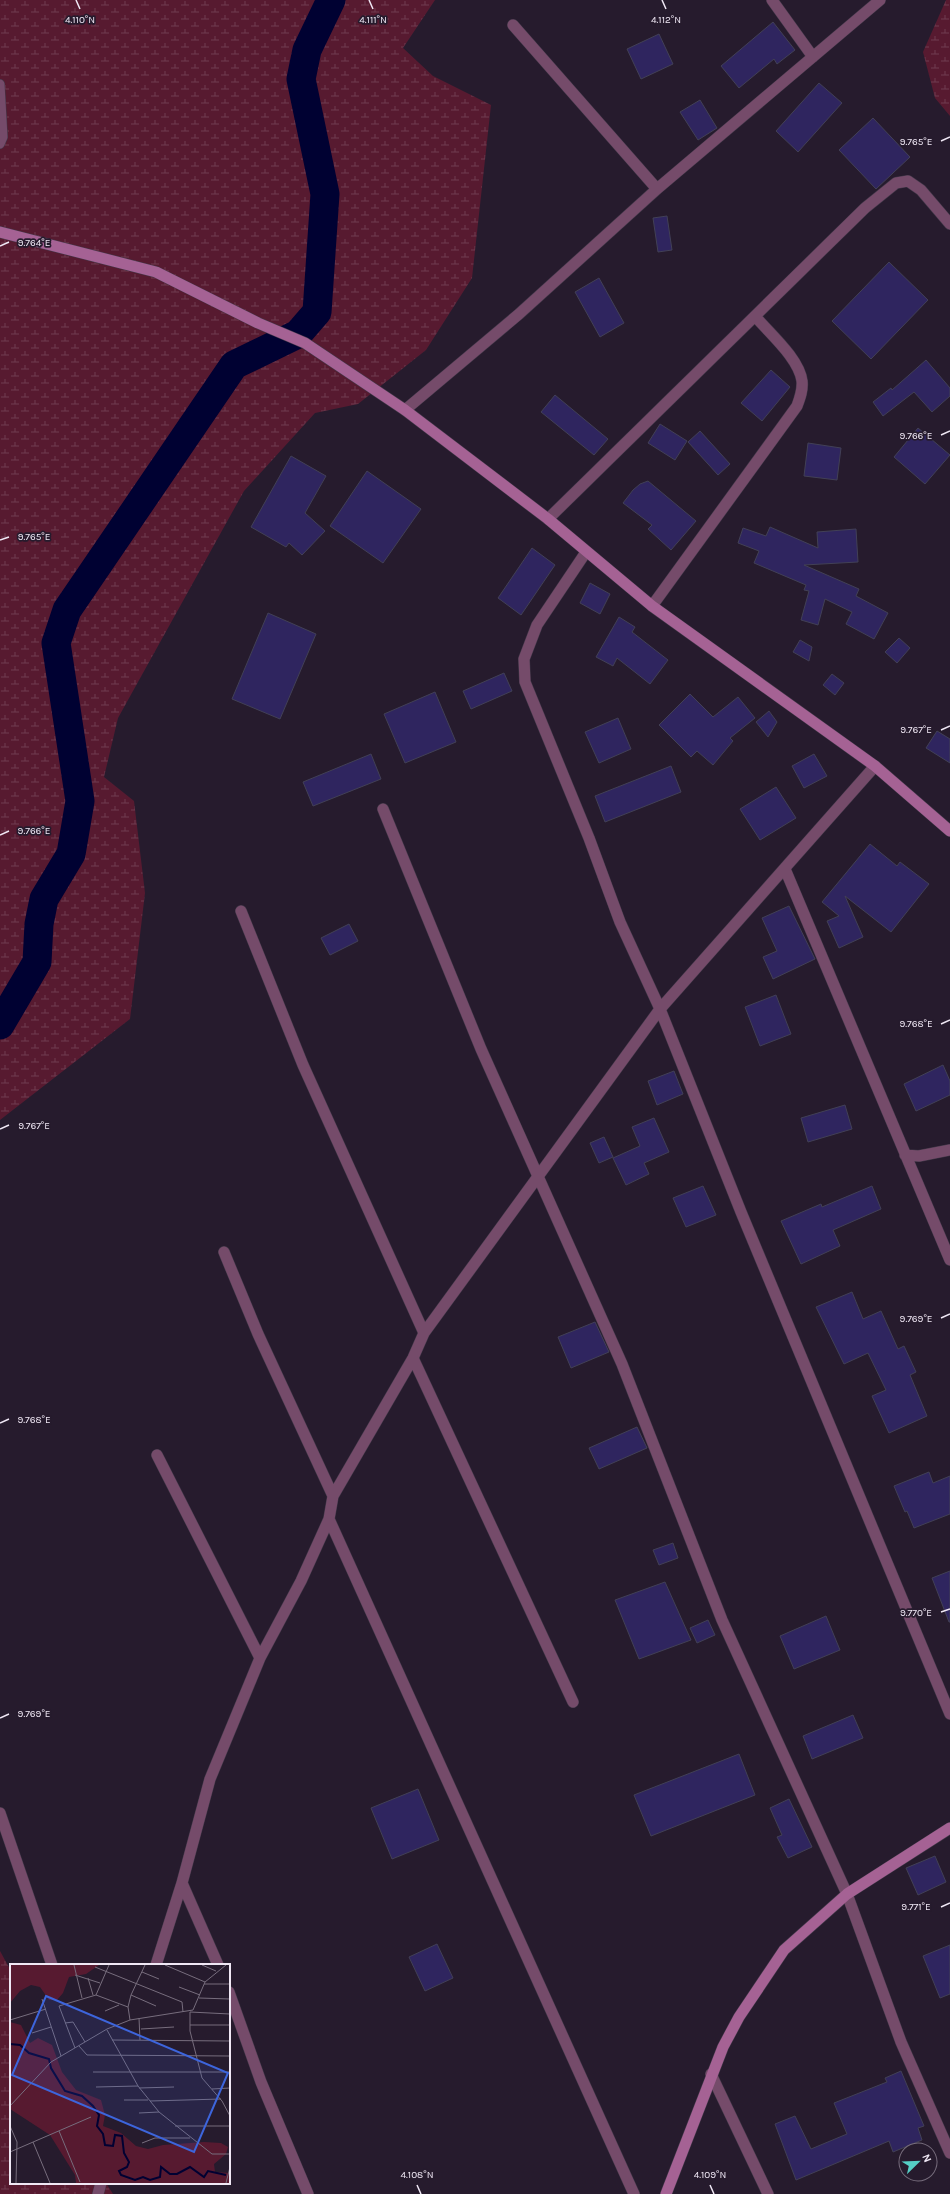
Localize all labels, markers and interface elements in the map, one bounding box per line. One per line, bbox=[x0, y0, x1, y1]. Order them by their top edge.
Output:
text: 4.110°N bbox=[65, 14, 95, 26]
text: 4.111°N bbox=[359, 14, 387, 26]
text: 4.112°N bbox=[651, 14, 681, 26]
text: 9.765°E bbox=[900, 136, 932, 148]
text: 9.764°E bbox=[18, 237, 50, 249]
text: 9.766°E bbox=[900, 430, 932, 442]
text: 9.765°E bbox=[18, 531, 50, 543]
text: 9.767°E bbox=[900, 724, 932, 736]
text: 9.766°E bbox=[18, 825, 50, 837]
text: 9.768°E bbox=[899, 1018, 933, 1030]
text: 9.767°E bbox=[18, 1120, 50, 1132]
text: 9.769°E bbox=[900, 1313, 932, 1325]
text: 9.768°E bbox=[17, 1414, 51, 1426]
text: 9.770°E bbox=[900, 1607, 932, 1619]
text: 9.769°E bbox=[18, 1708, 50, 1720]
text: 9.771°E bbox=[901, 1901, 931, 1913]
inset map bbox=[10, 1964, 230, 2184]
north arrow bbox=[898, 2142, 938, 2182]
text: N bbox=[919, 2152, 934, 2164]
text: 4.108°N bbox=[400, 2169, 434, 2181]
text: 4.109°N bbox=[694, 2169, 726, 2181]

